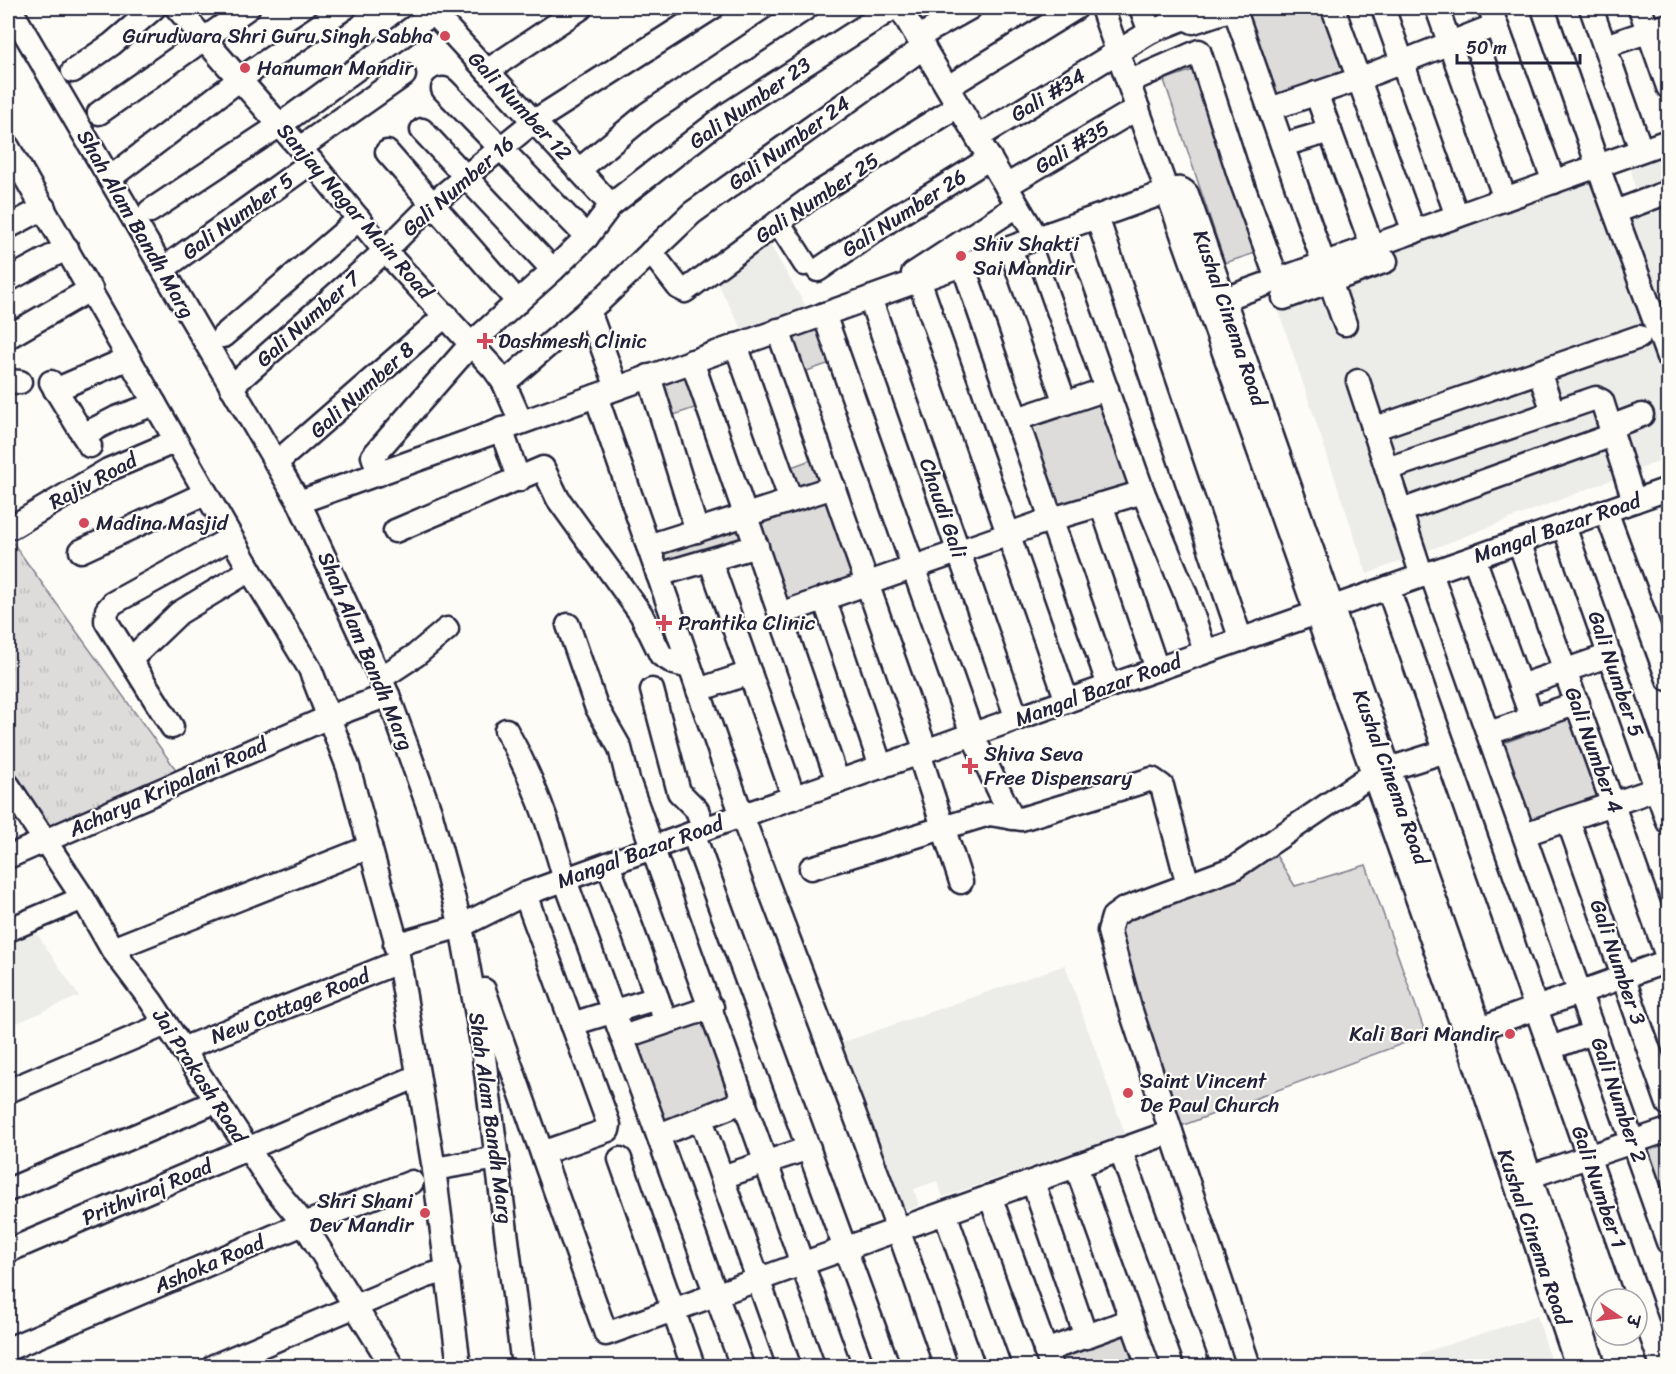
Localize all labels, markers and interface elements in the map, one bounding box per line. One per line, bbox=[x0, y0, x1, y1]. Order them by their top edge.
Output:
place label: Gurudwara Shri Guru Singh Sabha bbox=[122, 17, 433, 55]
scale bar bbox=[1457, 27, 1580, 65]
marker: Gurudwara Shri Guru Singh Sabha bbox=[438, 29, 452, 43]
text: 50 m bbox=[1466, 32, 1507, 64]
street label: Gali Number 12 bbox=[458, 42, 582, 170]
street label: Gali Number 23 bbox=[681, 46, 820, 160]
place label: Hanuman Mandir bbox=[257, 49, 414, 87]
street label: Gali #34 bbox=[1003, 57, 1093, 133]
marker: Hanuman Mandir bbox=[238, 61, 252, 75]
street label: Gali Number 24 bbox=[719, 85, 859, 201]
street label: Gali #35 bbox=[1027, 109, 1117, 184]
street label: Sanjay Nagar Main Road bbox=[267, 114, 444, 310]
street label: Shah Alam Bandh Marg bbox=[66, 122, 206, 326]
street label: Gali Number 16 bbox=[393, 126, 523, 246]
street label: Gali Number 25 bbox=[747, 142, 887, 254]
street label: Gali Number 26 bbox=[834, 158, 974, 268]
street label: Gali Number 5 bbox=[173, 162, 303, 270]
place label: Shiv Shakti Sai Mandir bbox=[973, 225, 1080, 287]
street label: Kushal Cinema Road bbox=[1182, 225, 1279, 413]
marker: Shiv Shakti Sai Mandir bbox=[954, 249, 968, 263]
street label: Gali Number 7 bbox=[247, 260, 371, 377]
place label: Dashmesh Clinic bbox=[498, 322, 647, 360]
street label: Gali Number 8 bbox=[300, 332, 424, 448]
marker: Dashmesh Clinic bbox=[476, 332, 494, 350]
street label: Rajiv Road bbox=[42, 441, 146, 520]
street label: Chaudi Gali bbox=[908, 453, 978, 564]
street label: Mangal Bazar Road bbox=[1468, 481, 1648, 574]
place label: Madina Masjid bbox=[96, 504, 230, 542]
marker: Madina Masjid bbox=[77, 516, 91, 530]
street label: Shah Alam Bandh Marg bbox=[307, 545, 425, 757]
place label: Prantika Clinic bbox=[678, 604, 816, 642]
street label: Gali Number 5 bbox=[1577, 605, 1655, 743]
marker: Prantika Clinic bbox=[655, 614, 673, 632]
street label: Mangal Bazar Road bbox=[1009, 642, 1189, 738]
street label: Gali Number 4 bbox=[1554, 681, 1634, 819]
street label: Kushal Cinema Road bbox=[1342, 684, 1441, 872]
street label: Acharya Kripalani Road bbox=[61, 725, 275, 848]
place label: Shiva Seva Free Dispensary bbox=[984, 735, 1132, 797]
marker: Shiva Seva Free Dispensary bbox=[961, 757, 979, 775]
street label: Mangal Bazar Road bbox=[551, 804, 731, 900]
street label: Gali Number 3 bbox=[1579, 894, 1657, 1030]
street label: New Cottage Road bbox=[205, 956, 377, 1055]
street label: Jai Prakash Road bbox=[141, 1000, 259, 1153]
street label: Shah Alam Bandh Marg bbox=[457, 1010, 525, 1226]
place label: Kali Bari Mandir bbox=[1349, 1015, 1499, 1053]
marker: Kali Bari Mandir bbox=[1503, 1027, 1517, 1041]
street label: Gali Number 2 bbox=[1580, 1032, 1658, 1168]
place label: Saint Vincent De Paul Church bbox=[1140, 1062, 1279, 1124]
marker: Saint Vincent De Paul Church bbox=[1121, 1086, 1135, 1100]
street label: Gali Number 1 bbox=[1560, 1120, 1638, 1254]
street label: Kushal Cinema Road bbox=[1486, 1144, 1583, 1332]
street label: Prithviraj Road bbox=[76, 1147, 220, 1237]
place label: Shri Shani Dev Mandir bbox=[309, 1182, 414, 1244]
marker: Shri Shani Dev Mandir bbox=[418, 1206, 432, 1220]
street label: Ashoka Road bbox=[147, 1223, 272, 1305]
north arrow bbox=[1589, 1287, 1649, 1347]
text: उ bbox=[1617, 1310, 1649, 1330]

